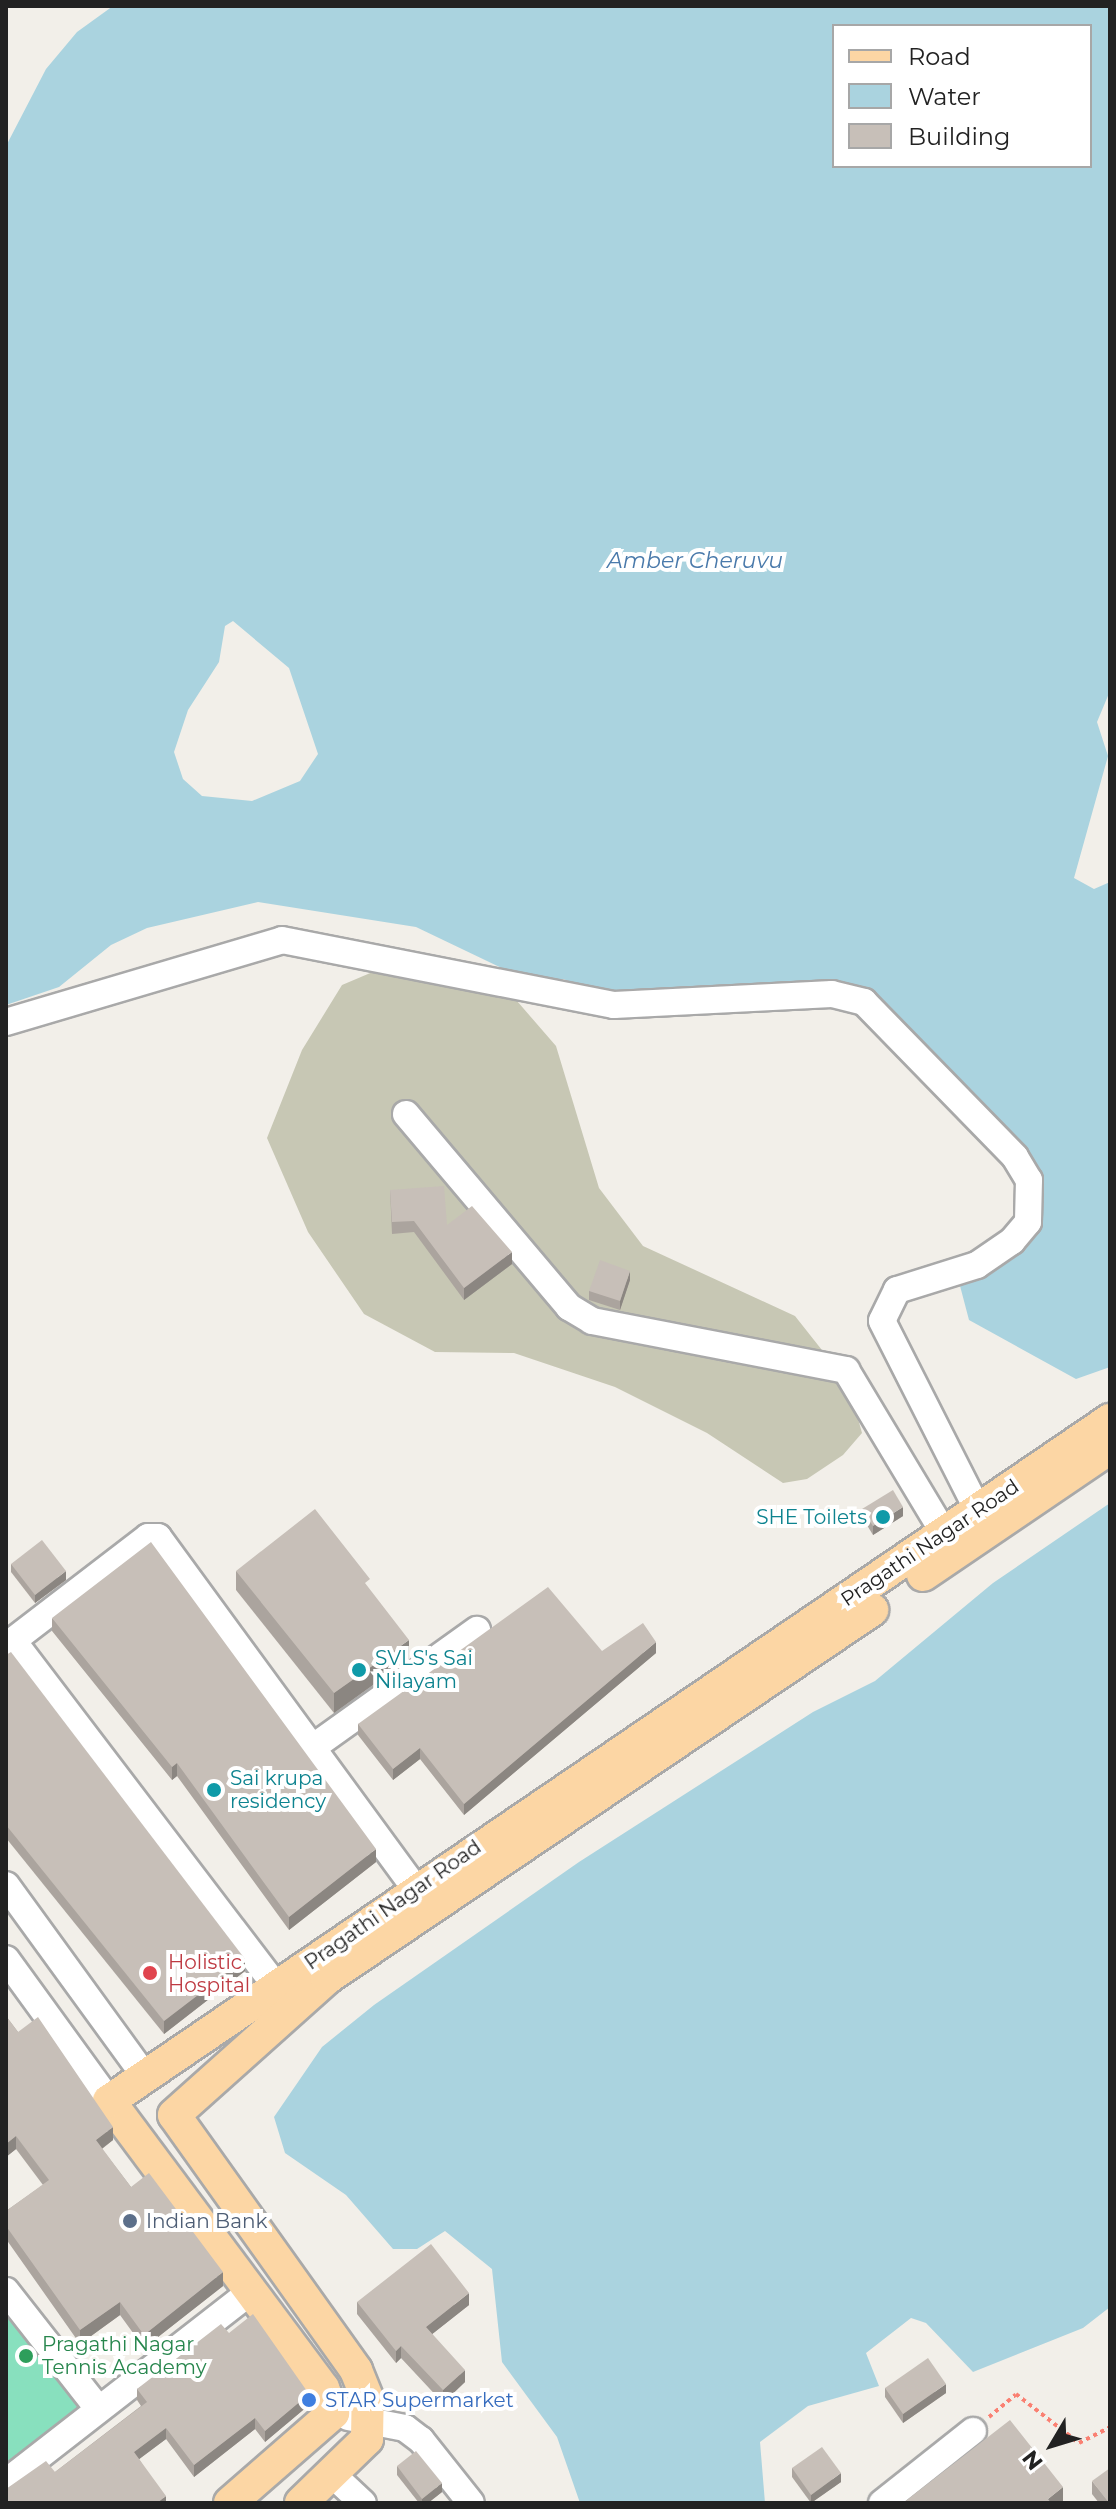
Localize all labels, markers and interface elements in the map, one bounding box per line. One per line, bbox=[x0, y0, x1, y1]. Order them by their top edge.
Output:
legend bbox=[832, 24, 1092, 168]
text: Road bbox=[908, 42, 971, 71]
text: Water bbox=[908, 82, 981, 111]
text: Building bbox=[908, 122, 1011, 151]
water label: Amber Cheruvu bbox=[607, 548, 783, 574]
street label: Pragathi Nagar Road bbox=[836, 1474, 1024, 1612]
place label: SHE Toilets bbox=[756, 1505, 867, 1529]
marker: SHE Toilets bbox=[874, 1508, 892, 1526]
place label: SVLS's Sai Nilayam bbox=[375, 1646, 473, 1693]
marker: SVLS's Sai Nilayam bbox=[350, 1661, 368, 1679]
place label: Sai krupa residency bbox=[230, 1766, 326, 1813]
marker: Sai krupa residency bbox=[205, 1781, 223, 1799]
street label: Pragathi Nagar Road bbox=[300, 1835, 486, 1975]
place label: Holistic Hospital bbox=[168, 1950, 250, 1997]
marker: Holistic Hospital bbox=[139, 1962, 161, 1984]
place label: Indian Bank bbox=[146, 2209, 267, 2233]
marker: Indian Bank bbox=[121, 2212, 139, 2230]
place label: Pragathi Nagar Tennis Academy bbox=[42, 2332, 206, 2379]
marker: Pragathi Nagar Tennis Academy bbox=[17, 2347, 35, 2365]
place label: STAR Supermarket bbox=[325, 2388, 514, 2412]
marker: STAR Supermarket bbox=[300, 2391, 318, 2409]
north arrow bbox=[1012, 2405, 1092, 2485]
text: N bbox=[1017, 2445, 1049, 2475]

